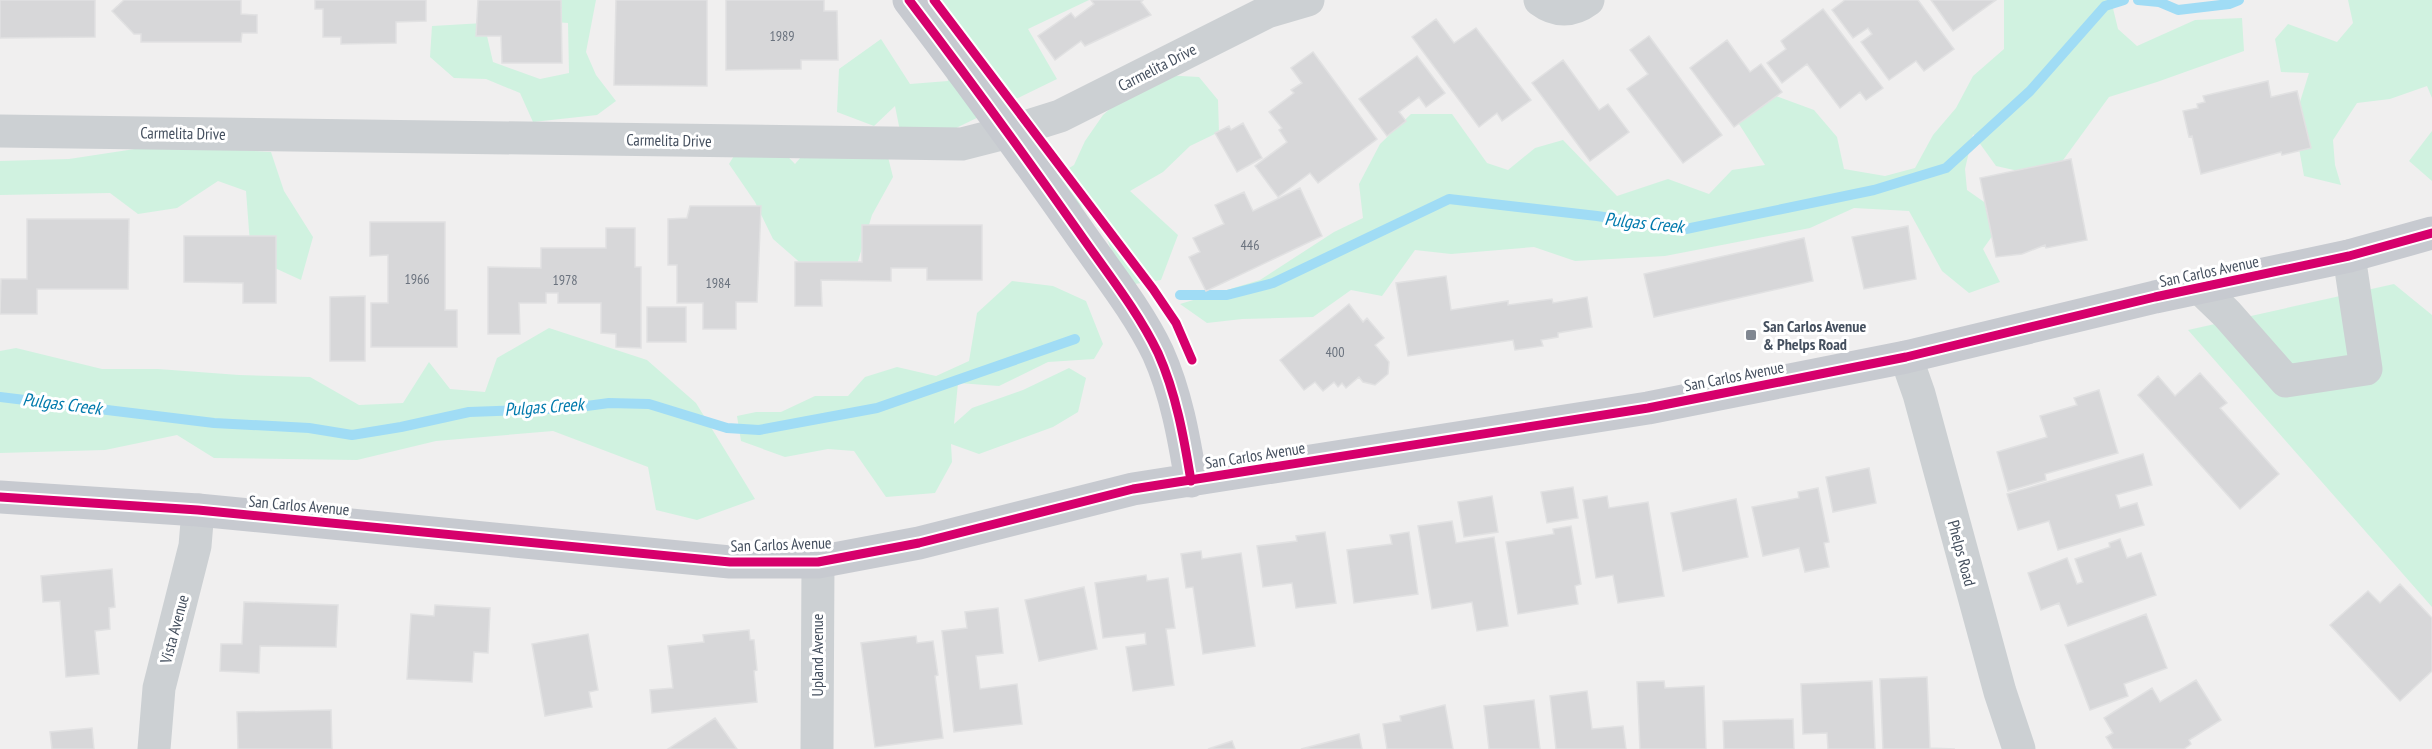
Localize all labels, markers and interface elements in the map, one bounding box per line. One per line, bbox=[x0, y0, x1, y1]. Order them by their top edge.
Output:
house number: 1989 bbox=[769, 27, 795, 45]
street label: Carmelita Drive bbox=[1114, 39, 1200, 95]
street label: Carmelita Drive bbox=[140, 122, 226, 144]
street label: Carmelita Drive bbox=[626, 129, 712, 151]
water label: Pulgas Creek bbox=[1603, 207, 1687, 238]
house number: 446 bbox=[1241, 236, 1259, 254]
street label: San Carlos Avenue bbox=[2158, 251, 2260, 291]
house number: 1966 bbox=[404, 270, 430, 288]
house number: 1978 bbox=[552, 271, 578, 289]
house number: 1984 bbox=[705, 274, 731, 292]
place label: San Carlos Avenue & Phelps Road bbox=[1763, 316, 1866, 354]
marker: San Carlos Avenue & Phelps Road bbox=[1744, 328, 1758, 342]
house number: 400 bbox=[1326, 343, 1344, 361]
street label: San Carlos Avenue bbox=[1682, 357, 1786, 395]
water label: Pulgas Creek bbox=[21, 387, 105, 420]
water label: Pulgas Creek bbox=[504, 392, 586, 421]
street label: San Carlos Avenue bbox=[1204, 437, 1306, 473]
street label: San Carlos Avenue bbox=[248, 491, 350, 519]
street label: Phelps Road bbox=[1944, 518, 1980, 588]
street label: San Carlos Avenue bbox=[730, 532, 832, 556]
street label: Vista Avenue bbox=[155, 592, 193, 667]
street label: Upland Avenue bbox=[807, 614, 827, 696]

